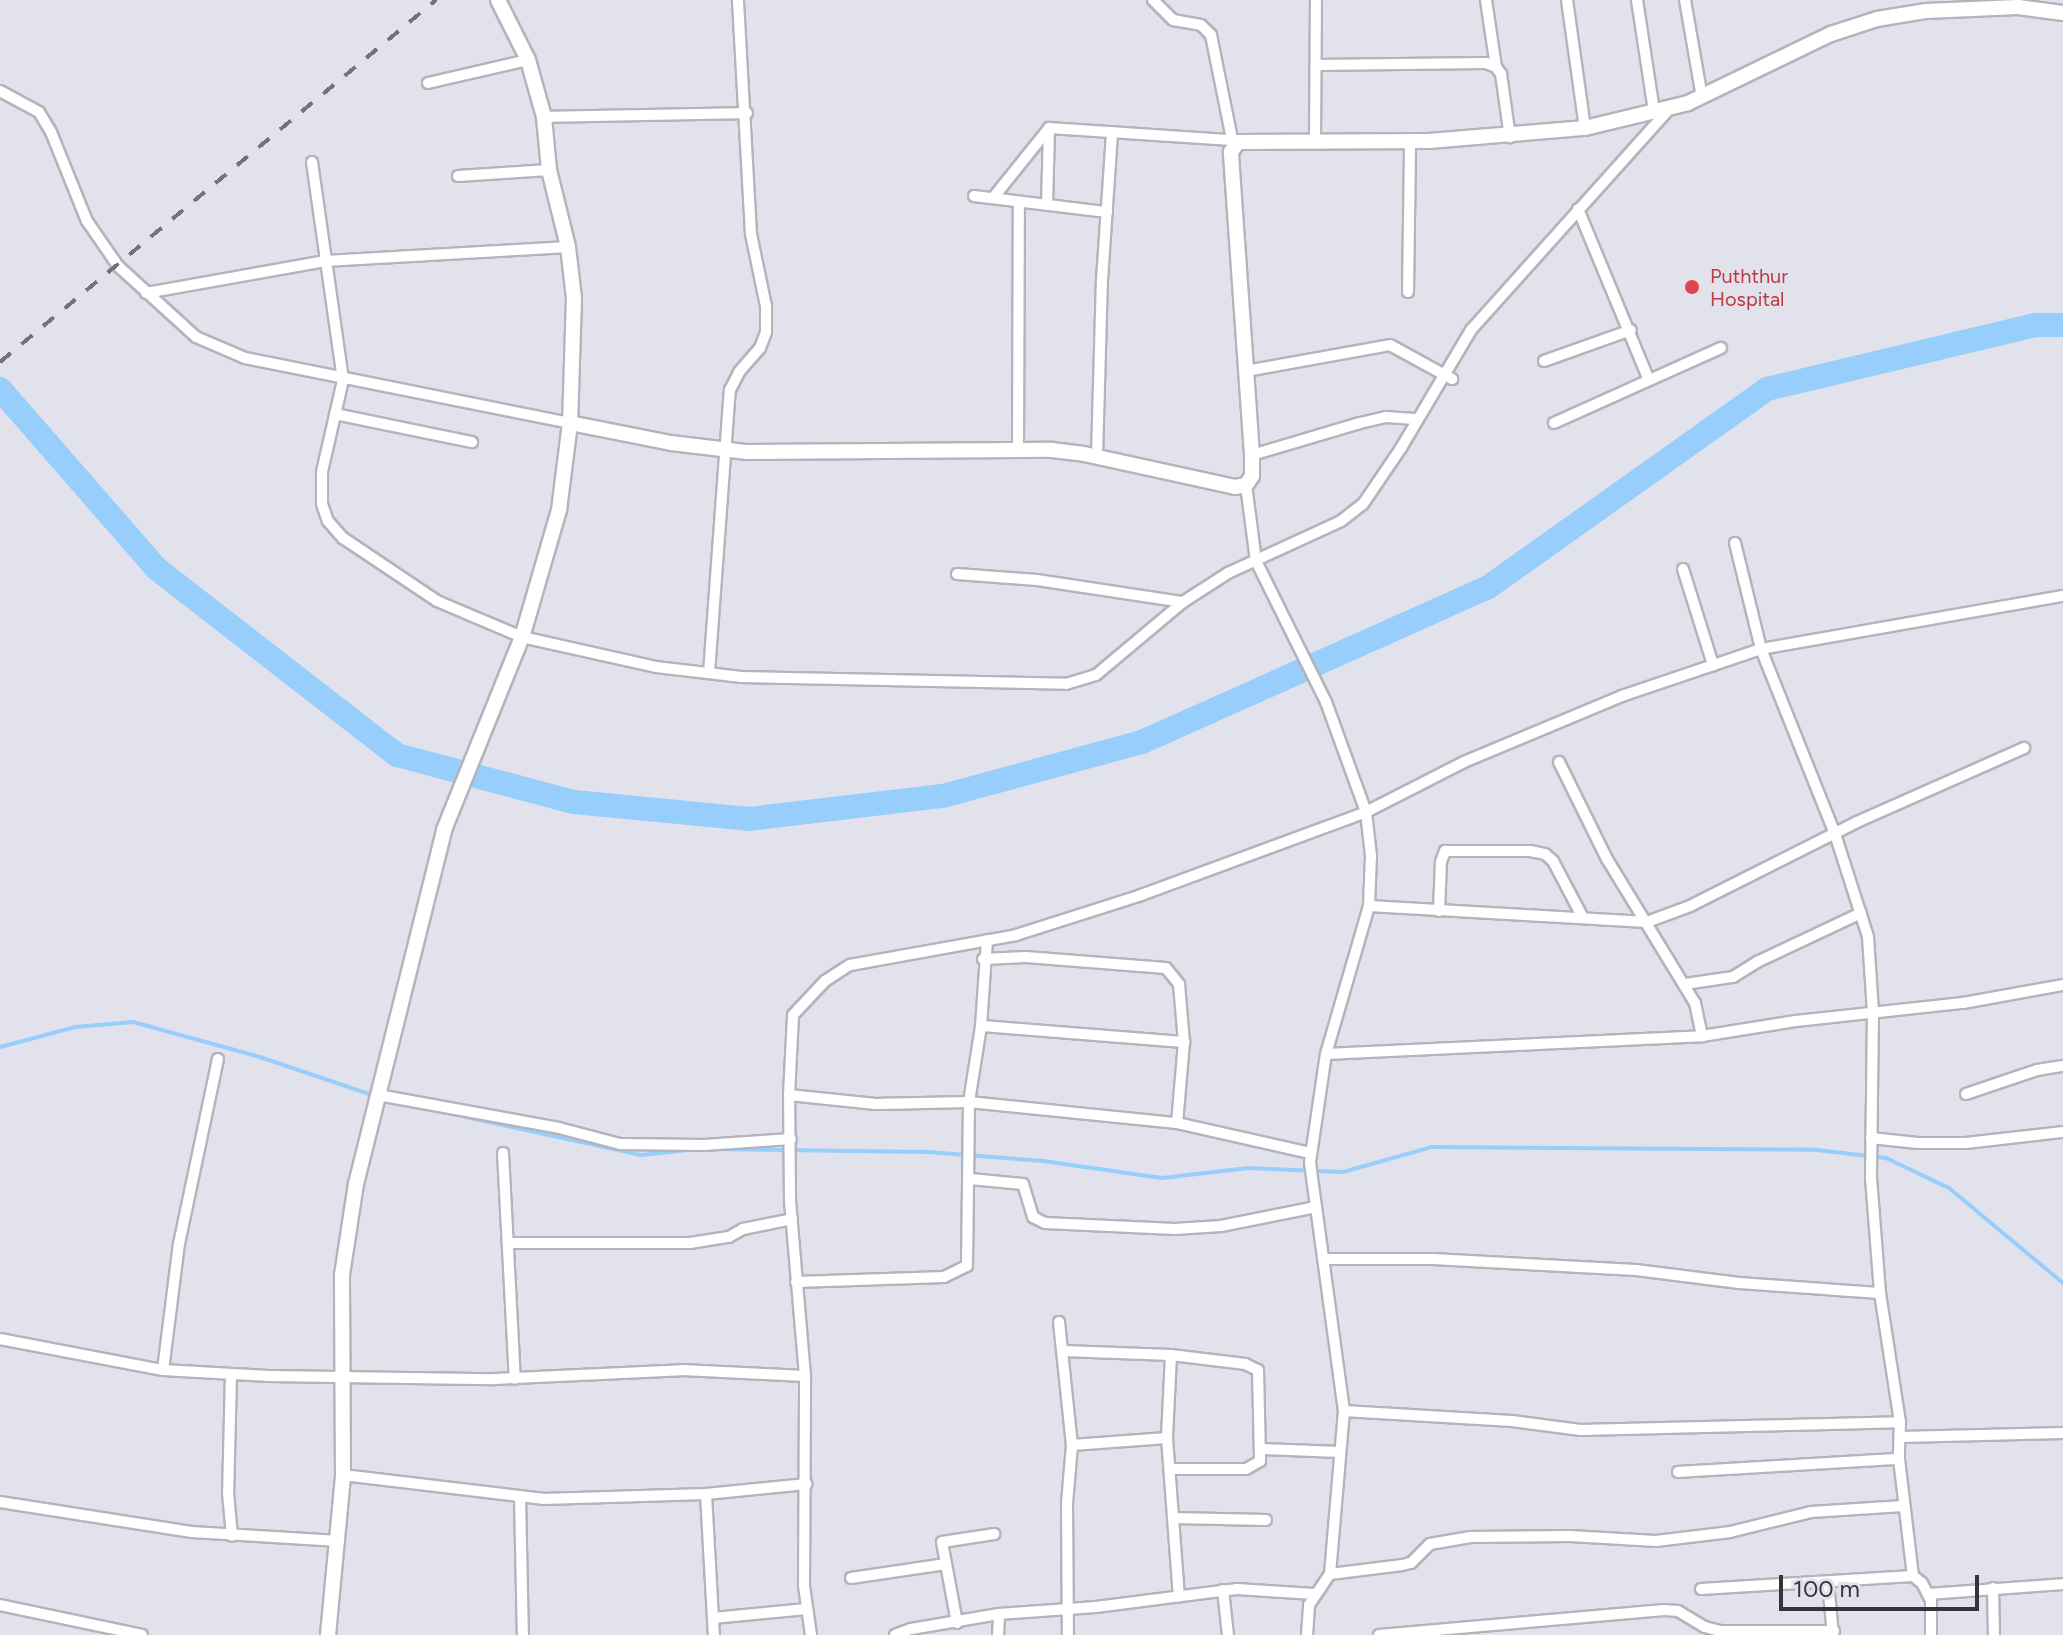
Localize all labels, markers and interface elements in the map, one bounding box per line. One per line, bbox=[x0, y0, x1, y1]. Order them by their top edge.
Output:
place label: Puththur Hospital bbox=[1710, 264, 1788, 311]
marker: Puththur Hospital bbox=[1681, 276, 1703, 298]
scale bar bbox=[1783, 1559, 1983, 1609]
text: 100 m bbox=[1793, 1574, 1860, 1603]

